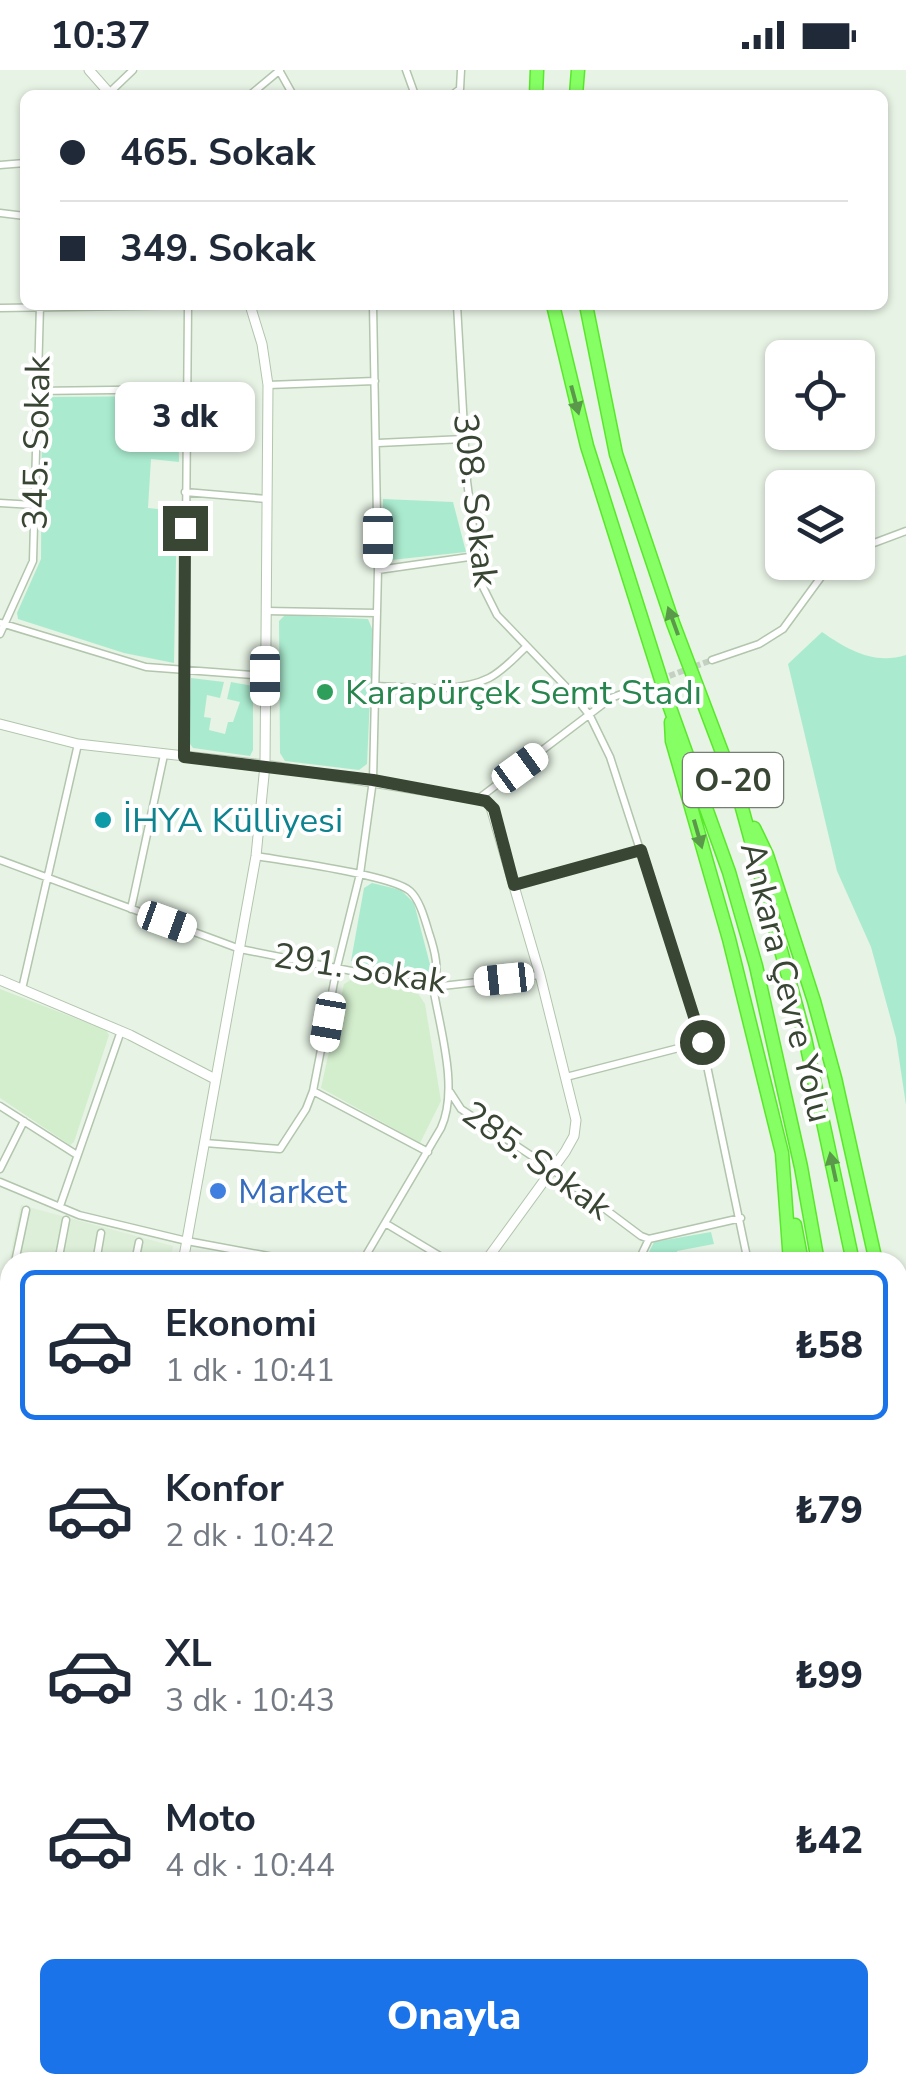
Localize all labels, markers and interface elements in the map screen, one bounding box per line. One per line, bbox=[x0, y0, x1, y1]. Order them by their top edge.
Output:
text: 10:37 bbox=[50, 10, 151, 61]
text: 465. Sokak bbox=[120, 127, 315, 178]
text: 349. Sokak bbox=[120, 223, 315, 274]
map controls bbox=[765, 340, 875, 580]
button: locate bbox=[765, 340, 875, 450]
street label: 345. Sokak bbox=[11, 355, 62, 531]
callout: 3 dk bbox=[115, 383, 255, 453]
one-way arrow bbox=[568, 385, 584, 416]
text: 3 dk bbox=[152, 395, 218, 438]
street label: 308. Sokak bbox=[442, 411, 510, 590]
button: layers bbox=[765, 470, 875, 580]
route end bbox=[163, 506, 208, 551]
car bbox=[363, 508, 393, 568]
one-way arrow bbox=[665, 605, 680, 635]
car bbox=[250, 646, 280, 706]
place label: Karapürçek Semt Stadı bbox=[345, 669, 702, 716]
marker: Karapürçek Semt Stadı bbox=[314, 681, 336, 703]
car bbox=[487, 738, 553, 798]
road number: O-20 bbox=[683, 753, 783, 807]
place label: İHYA Külliyesi bbox=[123, 797, 343, 844]
marker: İHYA Külliyesi bbox=[92, 809, 114, 831]
one-way arrow bbox=[691, 819, 706, 849]
street label: Ankara Çevre Yolu bbox=[729, 837, 844, 1127]
car bbox=[134, 898, 200, 946]
street label: 291. Sokak bbox=[270, 932, 450, 1005]
car bbox=[473, 961, 535, 997]
car bbox=[308, 990, 348, 1054]
route start bbox=[680, 1020, 725, 1065]
street label: 285. Sokak bbox=[452, 1090, 621, 1231]
one-way arrow bbox=[825, 1151, 841, 1182]
place label: Market bbox=[238, 1168, 348, 1215]
marker: Market bbox=[207, 1180, 229, 1202]
text: Ekonomi bbox=[165, 1298, 317, 1349]
icon: car bbox=[45, 1300, 135, 1390]
text: ₺58 bbox=[795, 1320, 863, 1371]
text: 1 dk · 10:41 bbox=[165, 1349, 335, 1392]
text: Konfor bbox=[165, 1463, 284, 1514]
icon: car bbox=[45, 1465, 135, 1555]
text: ₺79 bbox=[795, 1485, 863, 1536]
text: 2 dk · 10:42 bbox=[165, 1514, 335, 1557]
text: XL bbox=[165, 1628, 212, 1679]
icon: car bbox=[45, 1630, 135, 1720]
text: ₺99 bbox=[795, 1650, 863, 1701]
text: 3 dk · 10:43 bbox=[165, 1679, 335, 1722]
text: Moto bbox=[165, 1793, 256, 1844]
icon: car bbox=[45, 1795, 135, 1885]
text: ₺42 bbox=[795, 1815, 863, 1866]
text: 4 dk · 10:44 bbox=[165, 1844, 335, 1887]
button: Onayla bbox=[40, 1959, 868, 2074]

